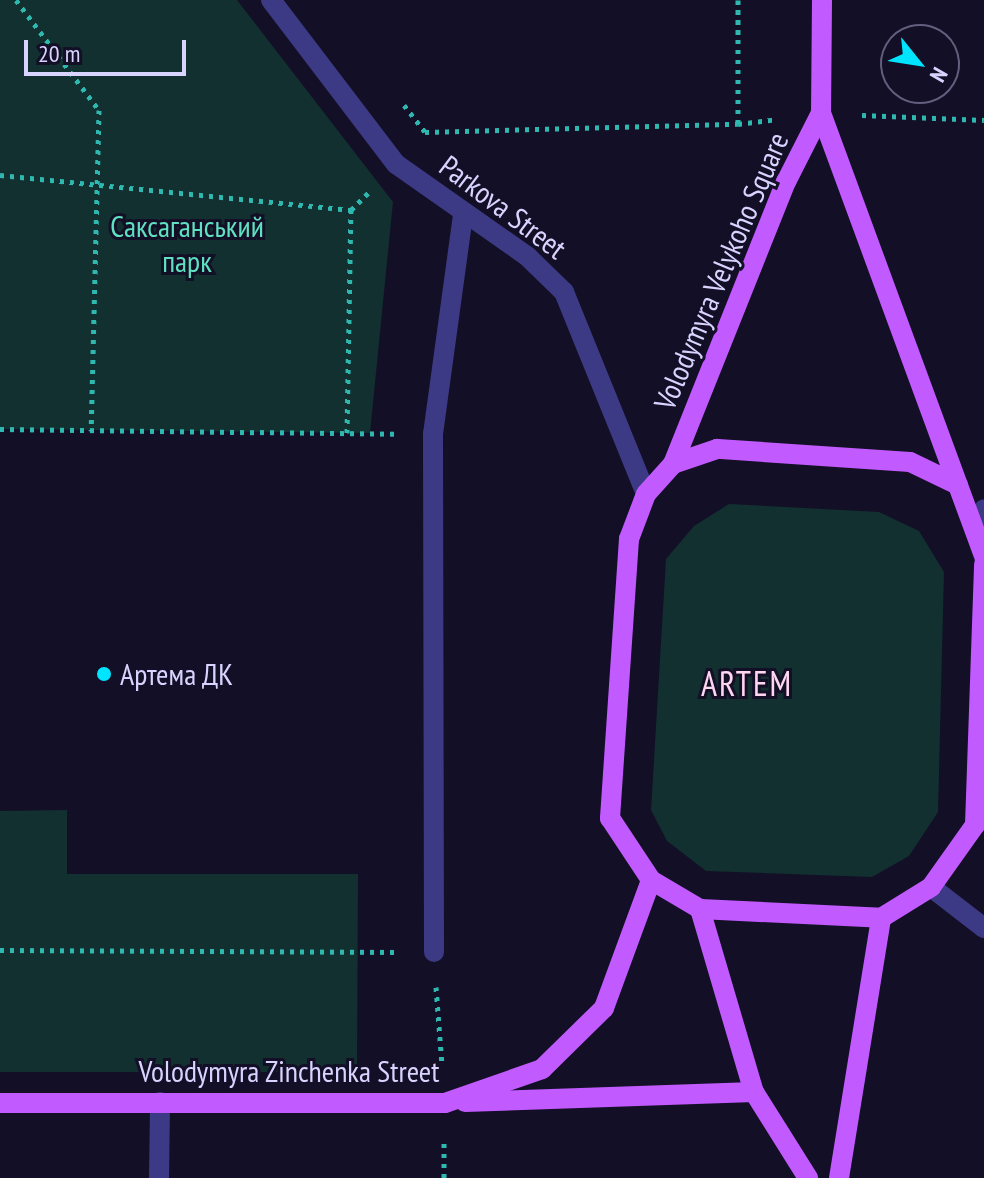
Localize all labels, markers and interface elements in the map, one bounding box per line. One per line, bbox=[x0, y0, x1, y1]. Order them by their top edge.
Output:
scale bar bbox=[28, 24, 190, 74]
north arrow bbox=[880, 24, 960, 104]
text: 20 m bbox=[38, 38, 80, 69]
text: N bbox=[924, 63, 954, 87]
street label: Volodymyra Velykoho Square bbox=[646, 127, 796, 415]
street label: Parkova Street bbox=[433, 148, 573, 266]
park label: Саксаганський парк bbox=[110, 208, 264, 278]
place label: Артема ДК bbox=[120, 656, 234, 692]
district label: ARTEM bbox=[701, 664, 793, 704]
marker: Артема ДК bbox=[95, 665, 113, 683]
street label: Volodymyra Zinchenka Street bbox=[138, 1053, 440, 1089]

